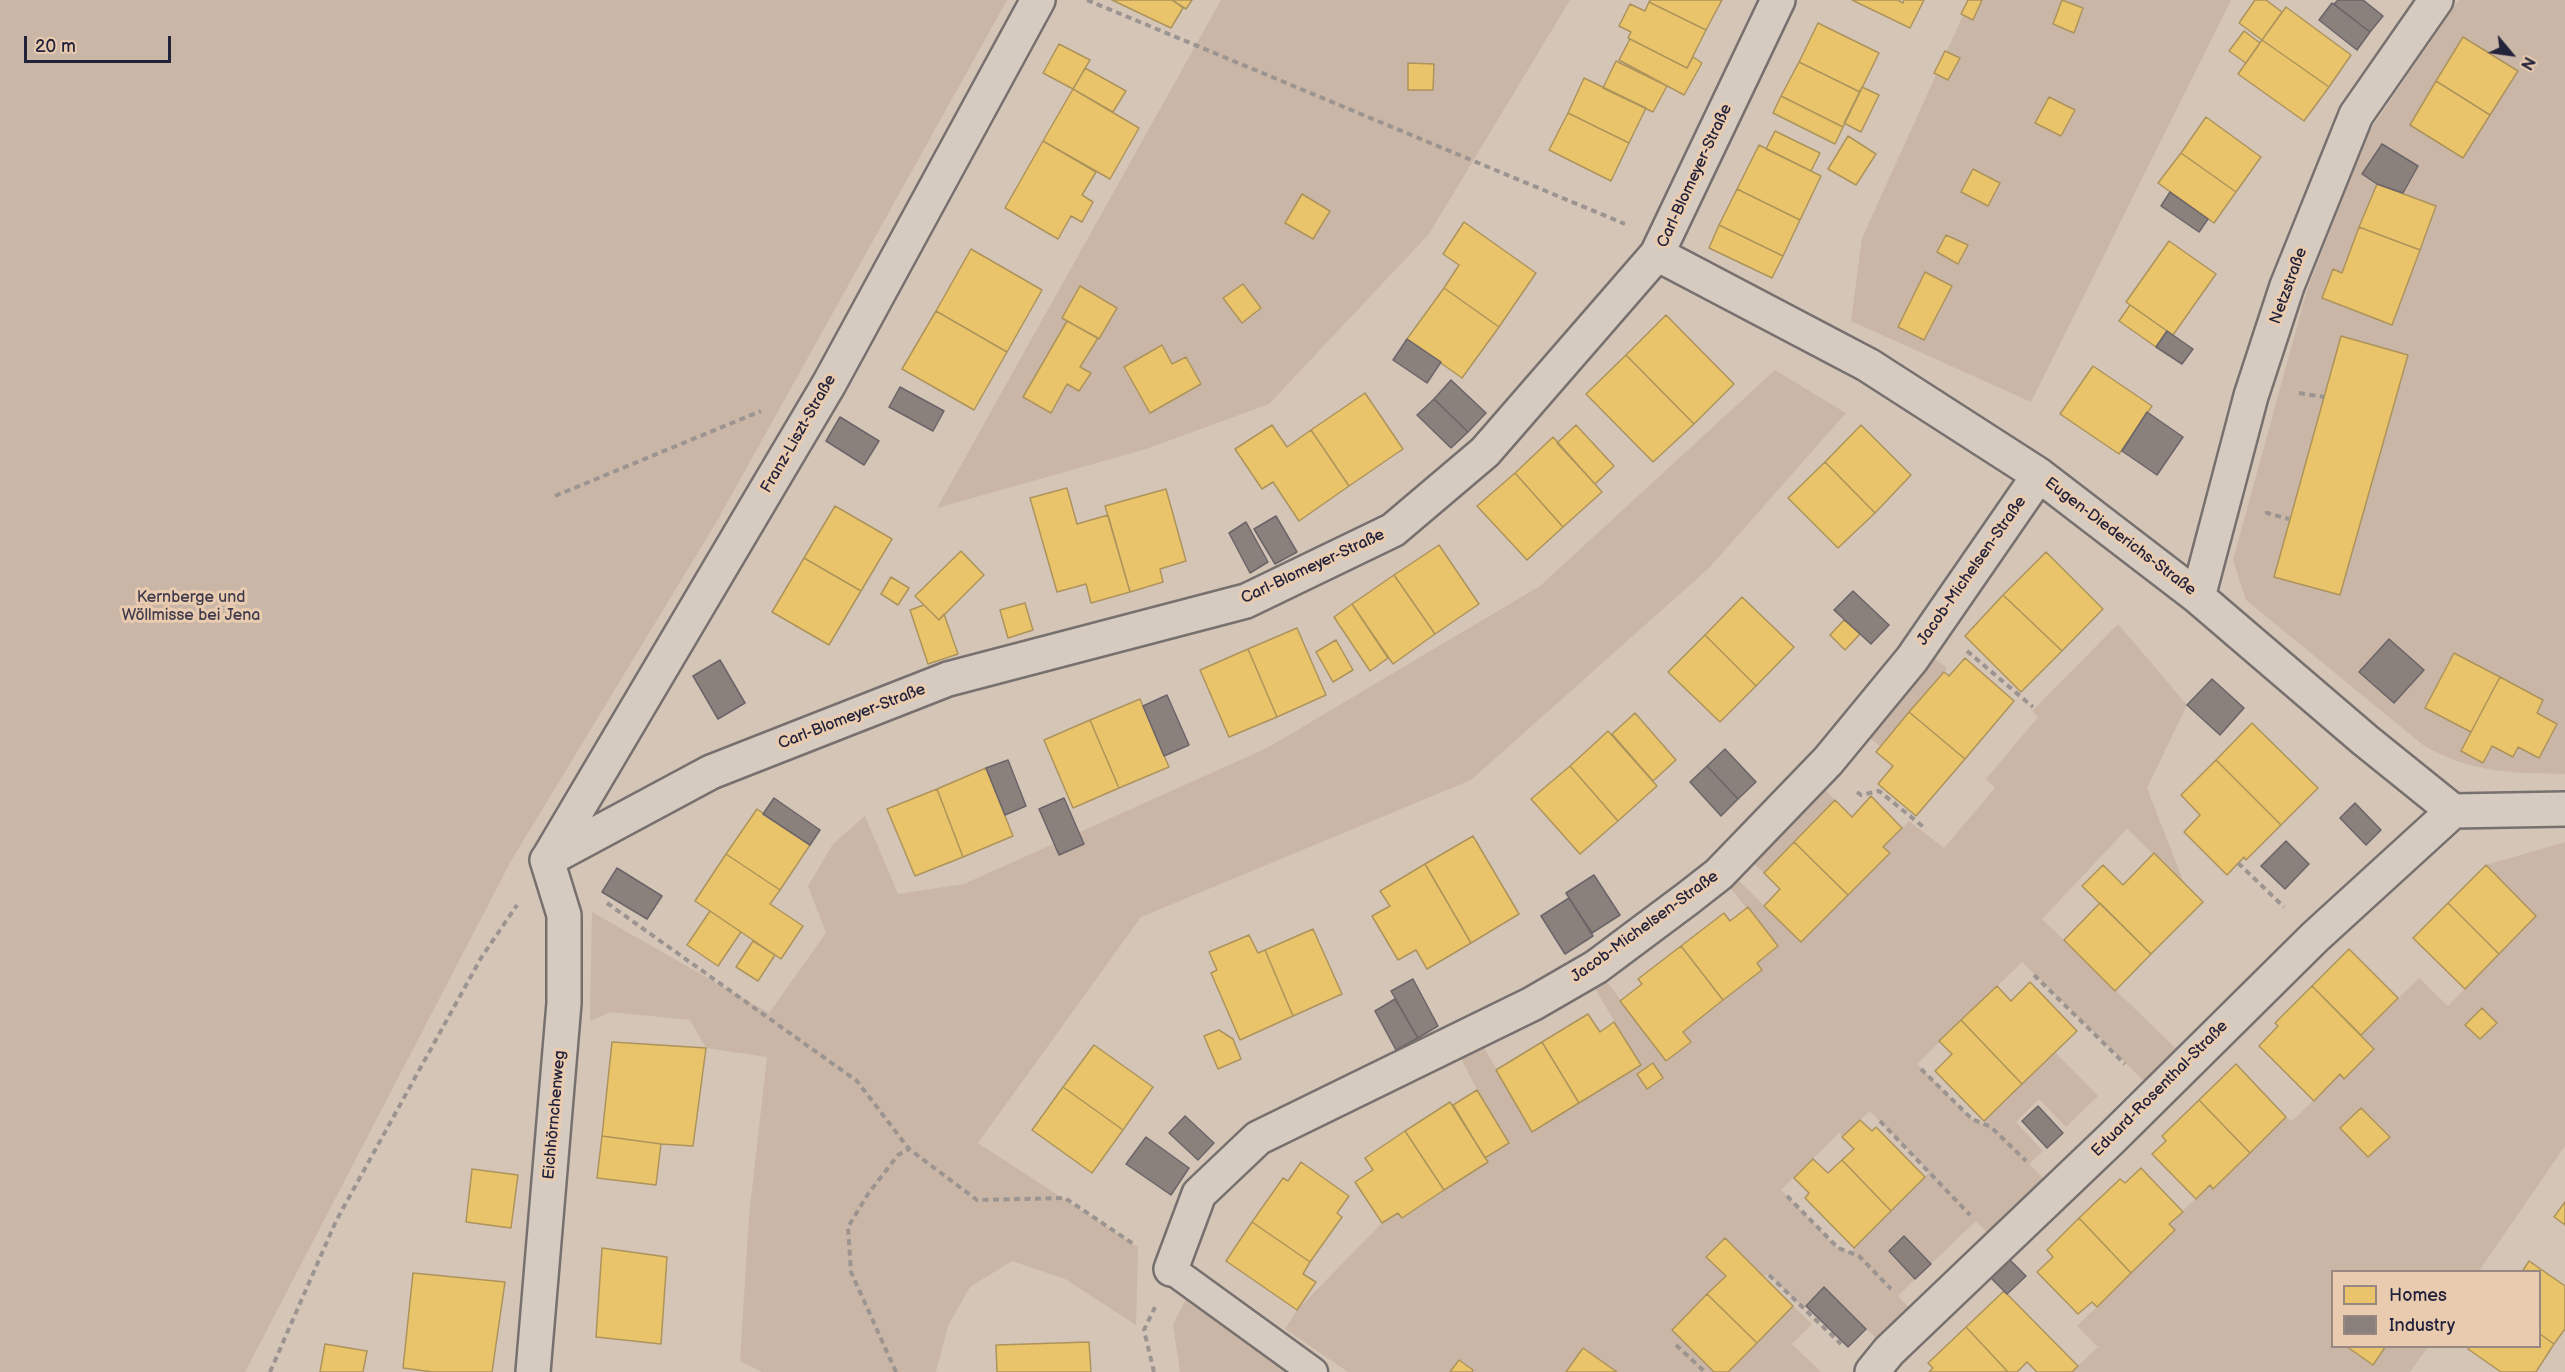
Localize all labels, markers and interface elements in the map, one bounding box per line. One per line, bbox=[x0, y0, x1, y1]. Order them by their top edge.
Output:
scale bar bbox=[27, 24, 174, 62]
north arrow bbox=[2481, 24, 2541, 84]
text: 20 m bbox=[35, 36, 76, 57]
text: N bbox=[2516, 53, 2538, 73]
street label: Carl-Blomeyer-Straße bbox=[1653, 101, 1737, 251]
street label: Netzstraße bbox=[2266, 245, 2312, 327]
street label: Franz-Liszt-Straße bbox=[757, 371, 841, 497]
street label: Eugen-Diederichs-Straße bbox=[2041, 474, 2199, 600]
street label: Jacob-Michelsen-Straße bbox=[1913, 493, 2031, 649]
street label: Carl-Blomeyer-Straße bbox=[1238, 525, 1388, 609]
park label: Kernberge und Wöllmisse bei Jena bbox=[122, 588, 260, 626]
street label: Carl-Blomeyer-Straße bbox=[776, 680, 928, 754]
street label: Jacob-Michelsen-Straße bbox=[1568, 867, 1722, 987]
street label: Eduard-Rosenthal-Straße bbox=[2088, 1017, 2232, 1161]
street label: Eichhörnchenweg bbox=[540, 1050, 570, 1180]
legend bbox=[2331, 1270, 2541, 1348]
text: Homes bbox=[2389, 1285, 2447, 1306]
text: Industry bbox=[2389, 1315, 2455, 1336]

